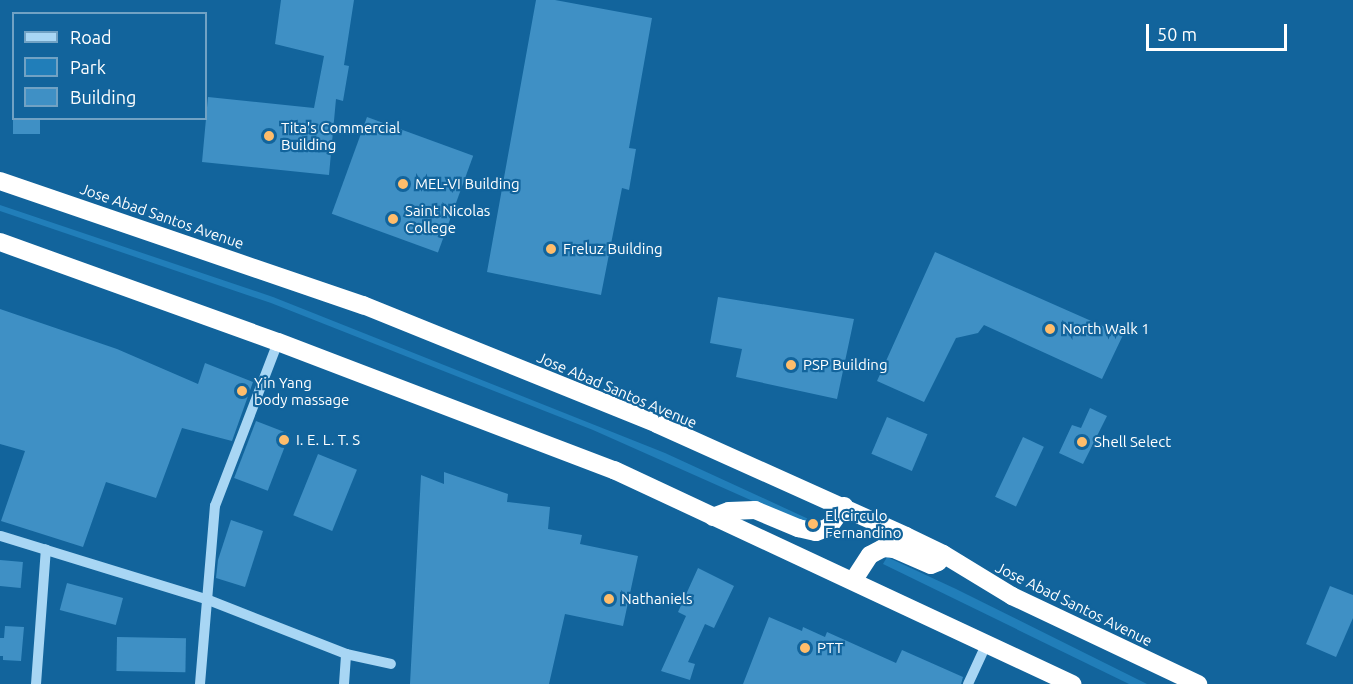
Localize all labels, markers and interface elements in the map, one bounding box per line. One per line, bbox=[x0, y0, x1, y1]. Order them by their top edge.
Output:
legend bbox=[12, 12, 207, 120]
scale bar bbox=[1149, 12, 1290, 50]
text: 50 m bbox=[1157, 24, 1197, 44]
text: Road bbox=[70, 27, 112, 47]
text: Park bbox=[70, 57, 106, 77]
text: Building bbox=[70, 87, 136, 107]
place label: Tita's Commercial Building bbox=[281, 118, 400, 153]
marker: Tita's Commercial Building bbox=[262, 129, 276, 143]
place label: MEL-VI Building bbox=[415, 175, 520, 193]
marker: MEL-VI Building bbox=[396, 177, 410, 191]
street label: Jose Abad Santos Avenue bbox=[78, 179, 246, 253]
place label: Saint Nicolas College bbox=[405, 201, 490, 236]
marker: Saint Nicolas College bbox=[386, 212, 400, 226]
place label: Freluz Building bbox=[563, 240, 663, 258]
marker: Freluz Building bbox=[544, 242, 558, 256]
place label: North Walk 1 bbox=[1062, 320, 1150, 338]
marker: North Walk 1 bbox=[1043, 322, 1057, 336]
street label: Jose Abad Santos Avenue bbox=[534, 348, 700, 432]
place label: PSP Building bbox=[803, 356, 888, 374]
marker: PSP Building bbox=[784, 358, 798, 372]
place label: Yin Yang body massage bbox=[254, 373, 349, 408]
marker: Yin Yang body massage bbox=[235, 384, 249, 398]
place label: I. E. L. T. S bbox=[296, 431, 360, 449]
marker: I. E. L. T. S bbox=[277, 433, 291, 447]
place label: Shell Select bbox=[1094, 433, 1171, 451]
marker: Shell Select bbox=[1075, 435, 1089, 449]
place label: El Circulo Fernandino bbox=[825, 506, 901, 541]
marker: El Circulo Fernandino bbox=[806, 517, 820, 531]
street label: Jose Abad Santos Avenue bbox=[993, 558, 1155, 650]
place label: Nathaniels bbox=[621, 590, 693, 608]
marker: Nathaniels bbox=[602, 592, 616, 606]
place label: PTT bbox=[817, 639, 843, 657]
marker: PTT bbox=[798, 641, 812, 655]

